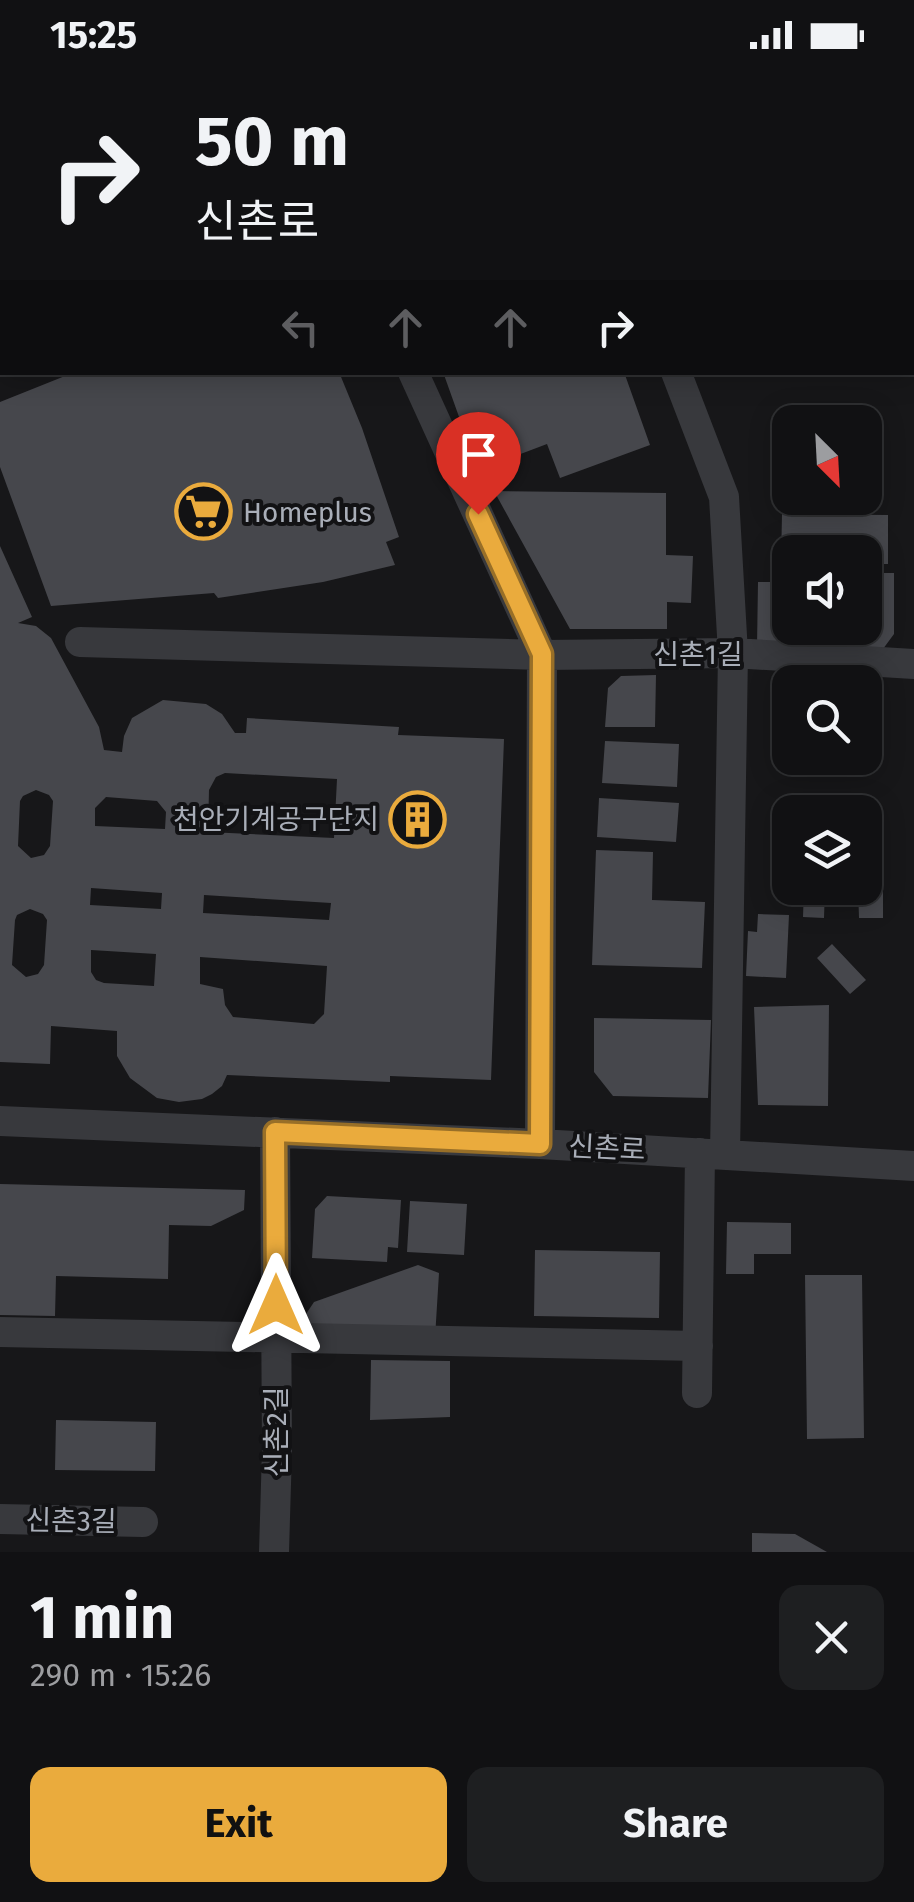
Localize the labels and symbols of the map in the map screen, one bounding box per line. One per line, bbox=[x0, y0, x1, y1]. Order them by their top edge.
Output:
north arrow bbox=[772, 405, 882, 515]
pin bbox=[436, 412, 521, 515]
supermarket icon: Homeplus bbox=[174, 482, 234, 542]
place label: Homeplus bbox=[243, 496, 372, 529]
street label: 신촌1길 bbox=[653, 638, 743, 671]
building icon: 천안기계공구단지 bbox=[388, 789, 448, 849]
place label: 천안기계공구단지 bbox=[173, 803, 379, 836]
street label: 신촌로 bbox=[568, 1130, 646, 1166]
position arrow bbox=[224, 1253, 328, 1357]
street label: 신촌2길 bbox=[260, 1386, 293, 1478]
street label: 신촌3길 bbox=[25, 1504, 117, 1538]

